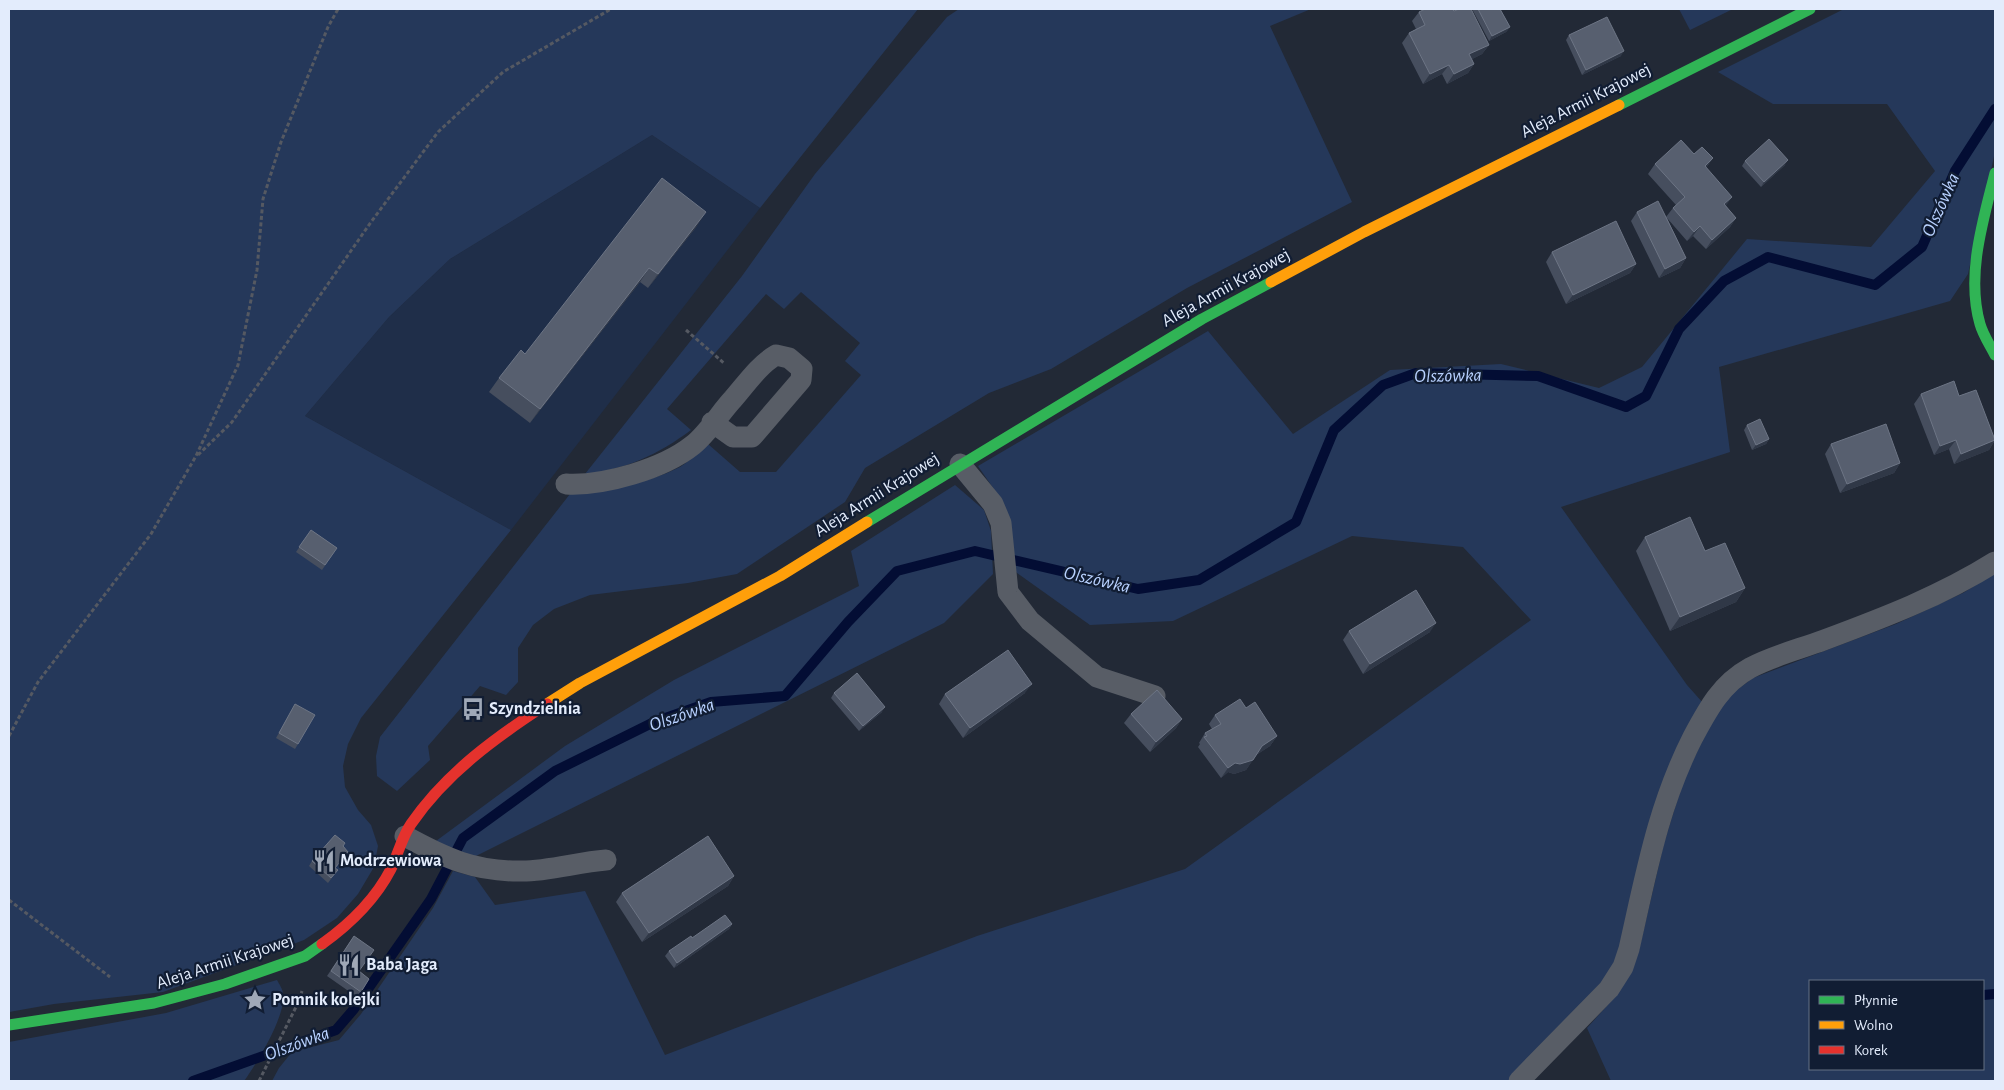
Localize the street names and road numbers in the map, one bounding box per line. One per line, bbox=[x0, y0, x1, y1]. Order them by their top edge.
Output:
street label: Aleja Armii Krajowej bbox=[1518, 60, 1654, 142]
street label: Aleja Armii Krajowej bbox=[1159, 245, 1293, 331]
street label: Aleja Armii Krajowej bbox=[811, 449, 943, 541]
street label: Aleja Armii Krajowej bbox=[154, 931, 296, 993]

